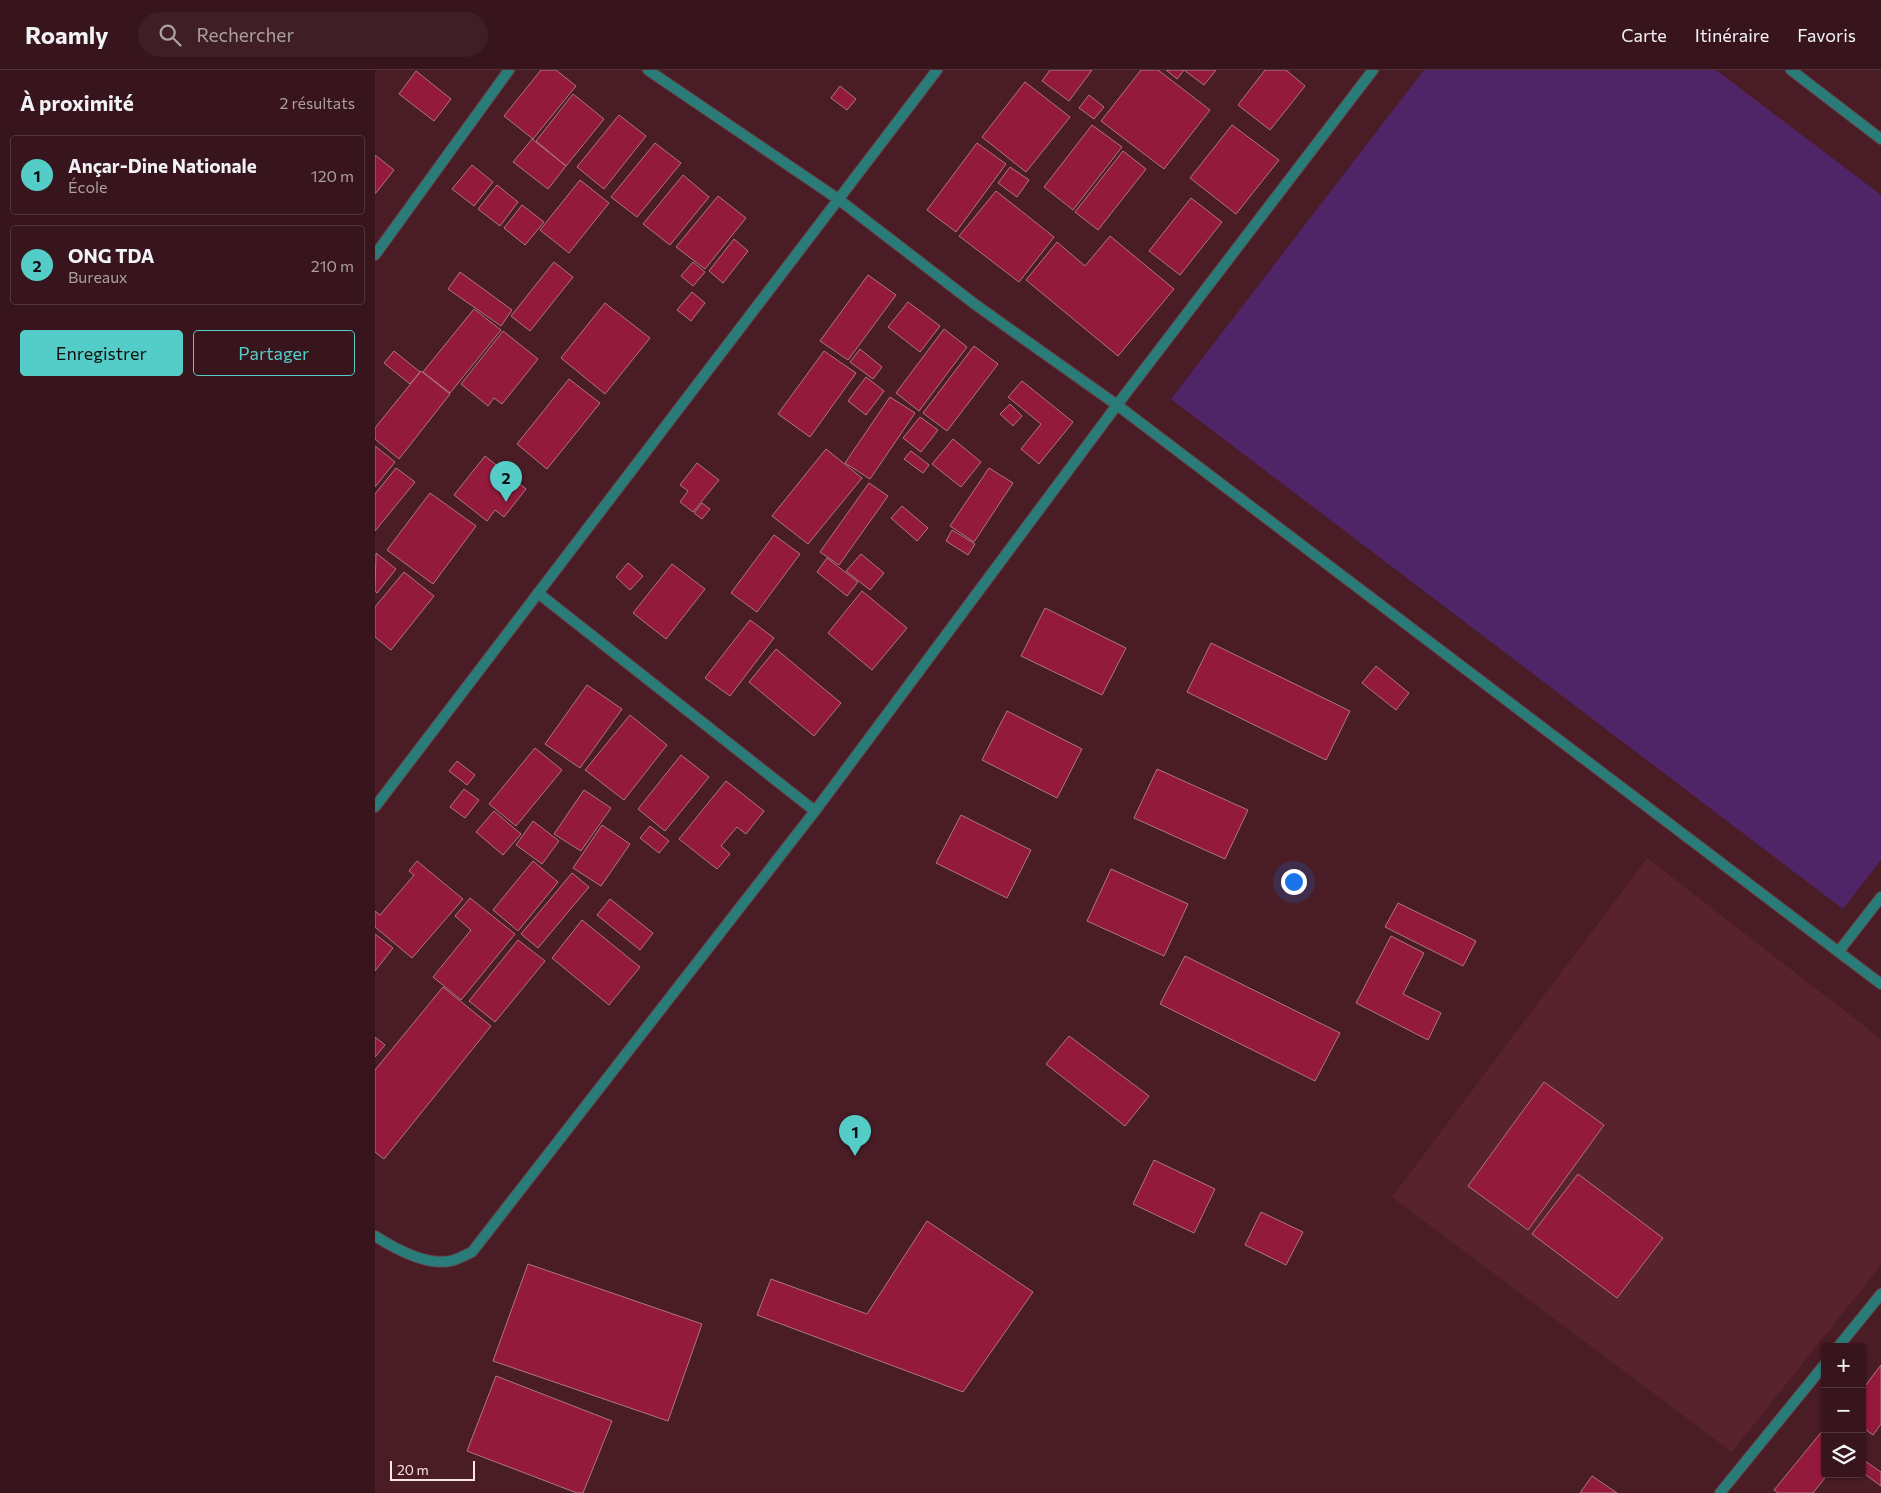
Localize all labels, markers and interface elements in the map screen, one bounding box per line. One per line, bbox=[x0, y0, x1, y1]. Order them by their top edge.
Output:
search box bbox=[138, 12, 488, 57]
text: Roamly bbox=[25, 20, 108, 49]
icon: search bbox=[156, 21, 184, 49]
text: Rechercher bbox=[196, 23, 294, 46]
text: Carte bbox=[1621, 24, 1667, 46]
text: Itinéraire bbox=[1695, 24, 1769, 46]
text: Favoris bbox=[1797, 24, 1856, 46]
text: À proximité bbox=[20, 90, 134, 115]
text: 2 résultats bbox=[279, 93, 355, 112]
text: Ançar-Dine Nationale bbox=[68, 154, 257, 177]
text: 1 bbox=[33, 166, 41, 185]
text: 120 m bbox=[311, 166, 354, 185]
text: École bbox=[68, 177, 107, 196]
text: ONG TDA bbox=[68, 244, 154, 267]
text: 2 bbox=[32, 256, 42, 275]
text: 210 m bbox=[311, 256, 354, 275]
text: Bureaux bbox=[68, 267, 128, 286]
button: Enregistrer bbox=[20, 330, 183, 376]
button: Partager bbox=[193, 330, 355, 376]
pin: 2 bbox=[490, 461, 522, 502]
your location bbox=[1281, 869, 1307, 895]
pin: 1 bbox=[839, 1115, 871, 1156]
map controls bbox=[1821, 1343, 1866, 1478]
button: + bbox=[1821, 1343, 1866, 1388]
button: − bbox=[1821, 1388, 1866, 1433]
button: layers bbox=[1821, 1433, 1866, 1478]
scale bar bbox=[390, 1458, 475, 1481]
text: 20 m bbox=[397, 1461, 429, 1478]

